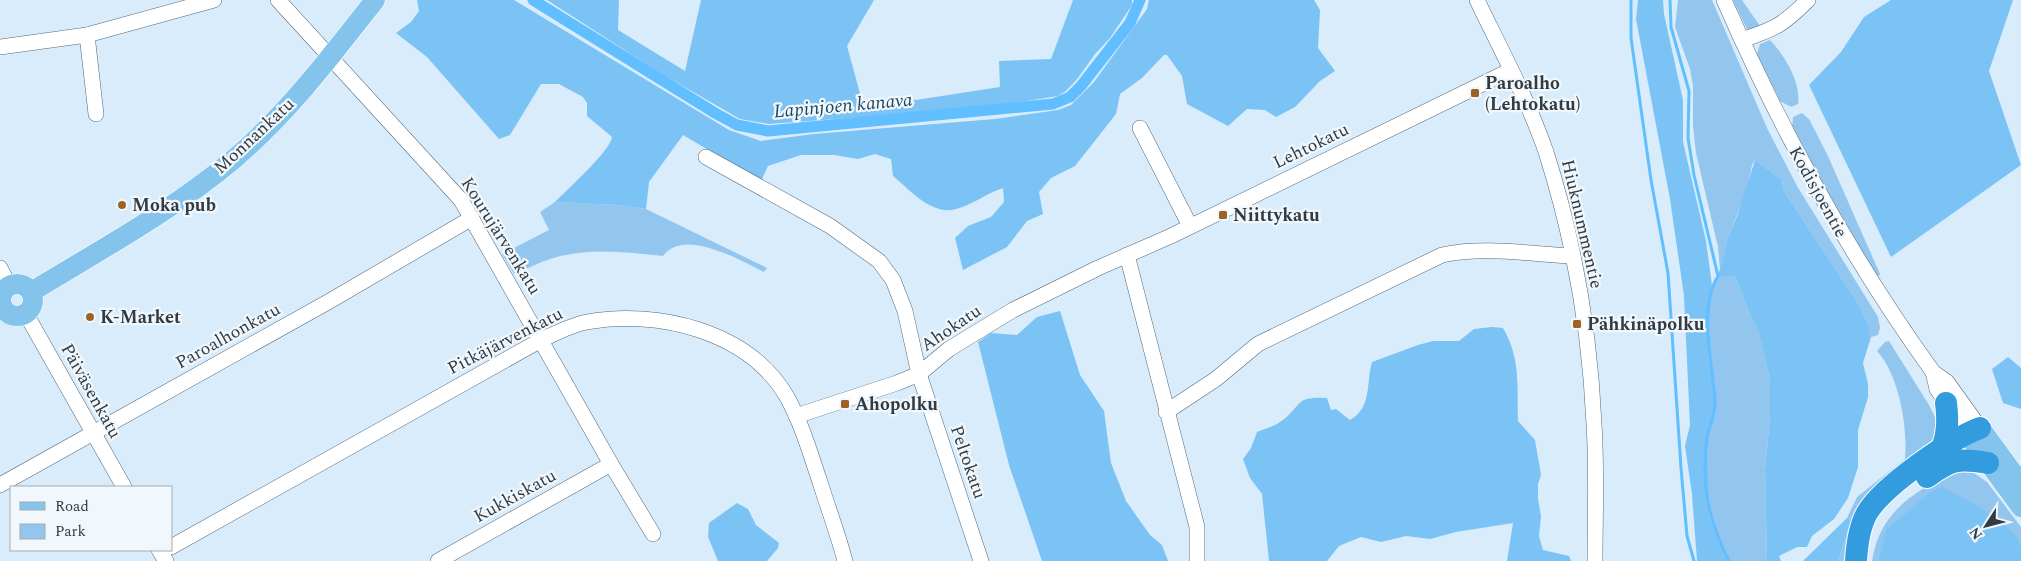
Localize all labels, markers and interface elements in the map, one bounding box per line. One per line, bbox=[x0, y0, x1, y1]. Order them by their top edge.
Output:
place label: Paroalho (Lehtokatu) bbox=[1485, 70, 1580, 118]
water label: Lapinjoen kanava bbox=[772, 85, 914, 127]
marker: Paroalho (Lehtokatu) bbox=[1469, 87, 1481, 99]
street label: Monnankatu bbox=[207, 91, 301, 181]
street label: Lehtokatu bbox=[1268, 116, 1354, 176]
street label: Kodisjoentie bbox=[1782, 141, 1854, 243]
street label: Hiuknummentie bbox=[1554, 157, 1610, 291]
street label: Kourujärvenkatu bbox=[454, 172, 548, 300]
place label: Moka pub bbox=[132, 192, 216, 219]
marker: Moka pub bbox=[116, 199, 128, 211]
place label: Niittykatu bbox=[1233, 202, 1320, 229]
marker: Niittykatu bbox=[1217, 209, 1229, 221]
street label: Paroalhonkatu bbox=[170, 296, 286, 376]
street label: Ahokatu bbox=[915, 298, 987, 358]
street label: Pitkäjärvenkatu bbox=[442, 300, 568, 382]
place label: K-Market bbox=[100, 304, 181, 331]
marker: K-Market bbox=[84, 311, 96, 323]
place label: Pähkinäpolku bbox=[1587, 311, 1705, 338]
marker: Pähkinäpolku bbox=[1571, 318, 1583, 330]
street label: Päiväsenkatu bbox=[54, 339, 128, 443]
place label: Ahopolku bbox=[855, 391, 938, 418]
marker: Ahopolku bbox=[839, 398, 851, 410]
street label: Peltokatu bbox=[943, 422, 993, 502]
street label: Kukkiskatu bbox=[469, 462, 561, 530]
legend bbox=[10, 486, 172, 551]
text: Road bbox=[55, 495, 89, 518]
north arrow bbox=[1961, 501, 2011, 551]
text: Park bbox=[55, 520, 86, 543]
text: N bbox=[1964, 523, 1988, 544]

